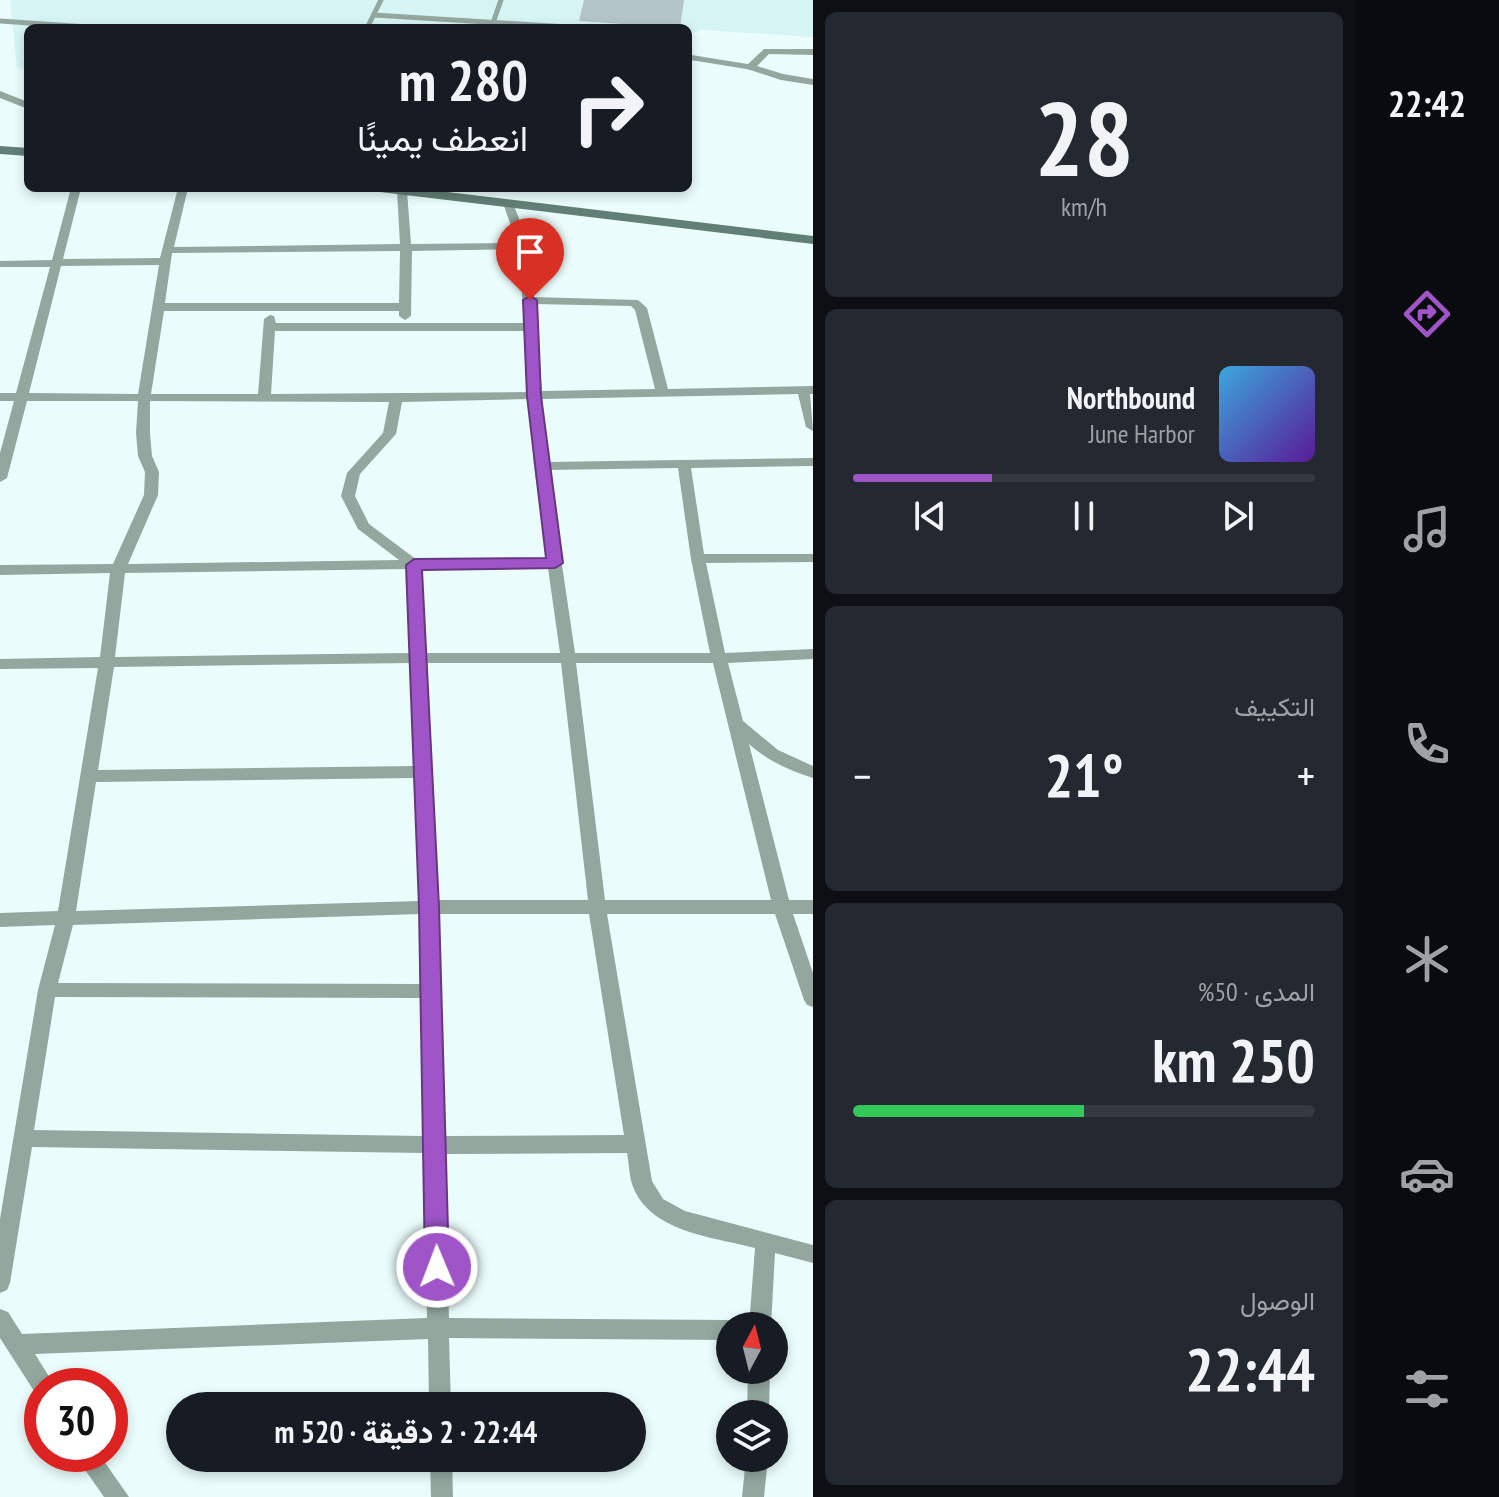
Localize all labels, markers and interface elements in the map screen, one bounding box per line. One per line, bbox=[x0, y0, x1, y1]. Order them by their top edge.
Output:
text: 280 m bbox=[399, 44, 528, 116]
icon: right bbox=[556, 56, 660, 160]
text: 28 bbox=[1034, 70, 1134, 205]
text: 22:42 bbox=[1388, 80, 1466, 127]
text: انعطف يمينًا bbox=[357, 114, 528, 161]
text: km/h bbox=[1061, 190, 1107, 223]
pin bbox=[496, 218, 564, 300]
icon: arrive bbox=[508, 230, 552, 274]
icon: directions bbox=[1399, 286, 1455, 342]
text: Northbound bbox=[1067, 378, 1195, 417]
text: June Harbor bbox=[1089, 417, 1195, 450]
icon: previous bbox=[908, 494, 952, 538]
icon: pause bbox=[1062, 494, 1106, 538]
icon: next bbox=[1216, 494, 1260, 538]
icon: music bbox=[1399, 501, 1455, 557]
text: التكييف bbox=[1234, 690, 1315, 723]
icon: phone bbox=[1399, 716, 1455, 772]
text: 21° bbox=[1044, 736, 1124, 814]
text: − bbox=[853, 747, 871, 804]
text: + bbox=[1297, 747, 1315, 804]
icon: climate bbox=[1399, 931, 1455, 987]
text: المدى · 50% bbox=[1198, 975, 1315, 1008]
text: 250 km bbox=[1152, 1021, 1315, 1099]
icon: car bbox=[1399, 1146, 1455, 1202]
position arrow bbox=[395, 1225, 479, 1309]
text: الوصول bbox=[1240, 1284, 1315, 1317]
north arrow bbox=[716, 1312, 788, 1384]
map controls bbox=[716, 1312, 788, 1472]
text: 22:44 bbox=[1185, 1330, 1315, 1408]
icon: filters bbox=[1399, 1361, 1455, 1417]
speed limit sign: 30 bbox=[24, 1368, 128, 1472]
button: layers bbox=[716, 1400, 788, 1472]
text: 22:44 · 2 دقيقة · 520 m bbox=[275, 1412, 537, 1451]

